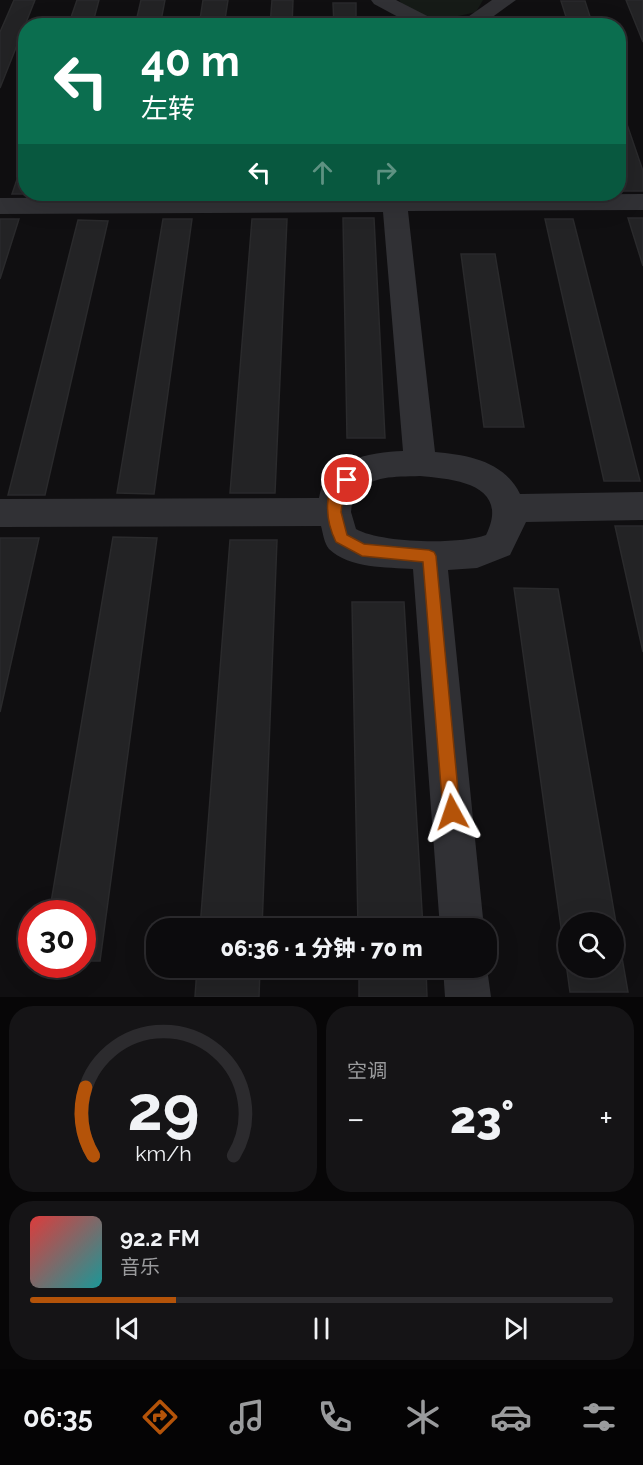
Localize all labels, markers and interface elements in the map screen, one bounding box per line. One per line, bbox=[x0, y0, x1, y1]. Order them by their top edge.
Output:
text: 40 m bbox=[141, 37, 240, 86]
icon: left bbox=[42, 42, 120, 120]
text: 左转 bbox=[141, 93, 195, 124]
icon: left bbox=[243, 156, 276, 189]
icon: ahead bbox=[306, 156, 339, 189]
icon: right bbox=[369, 156, 402, 189]
pin bbox=[321, 454, 372, 505]
icon: arrive bbox=[330, 463, 363, 496]
position arrow bbox=[420, 780, 484, 844]
speed limit sign: 30 bbox=[18, 900, 96, 978]
map controls bbox=[558, 912, 624, 978]
button: search bbox=[558, 912, 624, 978]
text: 06:36 · 1 分钟 · 70 m bbox=[220, 935, 423, 961]
text: 空调 bbox=[347, 1059, 387, 1083]
text: 29 bbox=[127, 1071, 199, 1145]
text: 23° bbox=[450, 1091, 514, 1144]
text: − bbox=[347, 1099, 365, 1138]
text: + bbox=[599, 1099, 613, 1138]
text: km/h bbox=[135, 1141, 191, 1166]
text: 92.2 FM bbox=[120, 1225, 200, 1251]
text: 音乐 bbox=[120, 1255, 160, 1279]
icon: previous bbox=[111, 1312, 144, 1345]
icon: pause bbox=[305, 1312, 338, 1345]
icon: next bbox=[499, 1312, 532, 1345]
icon: directions bbox=[139, 1396, 181, 1438]
icon: music bbox=[226, 1396, 268, 1438]
icon: phone bbox=[314, 1396, 356, 1438]
icon: climate bbox=[402, 1396, 444, 1438]
icon: car bbox=[490, 1396, 532, 1438]
icon: filters bbox=[578, 1396, 620, 1438]
text: 06:35 bbox=[23, 1402, 93, 1433]

